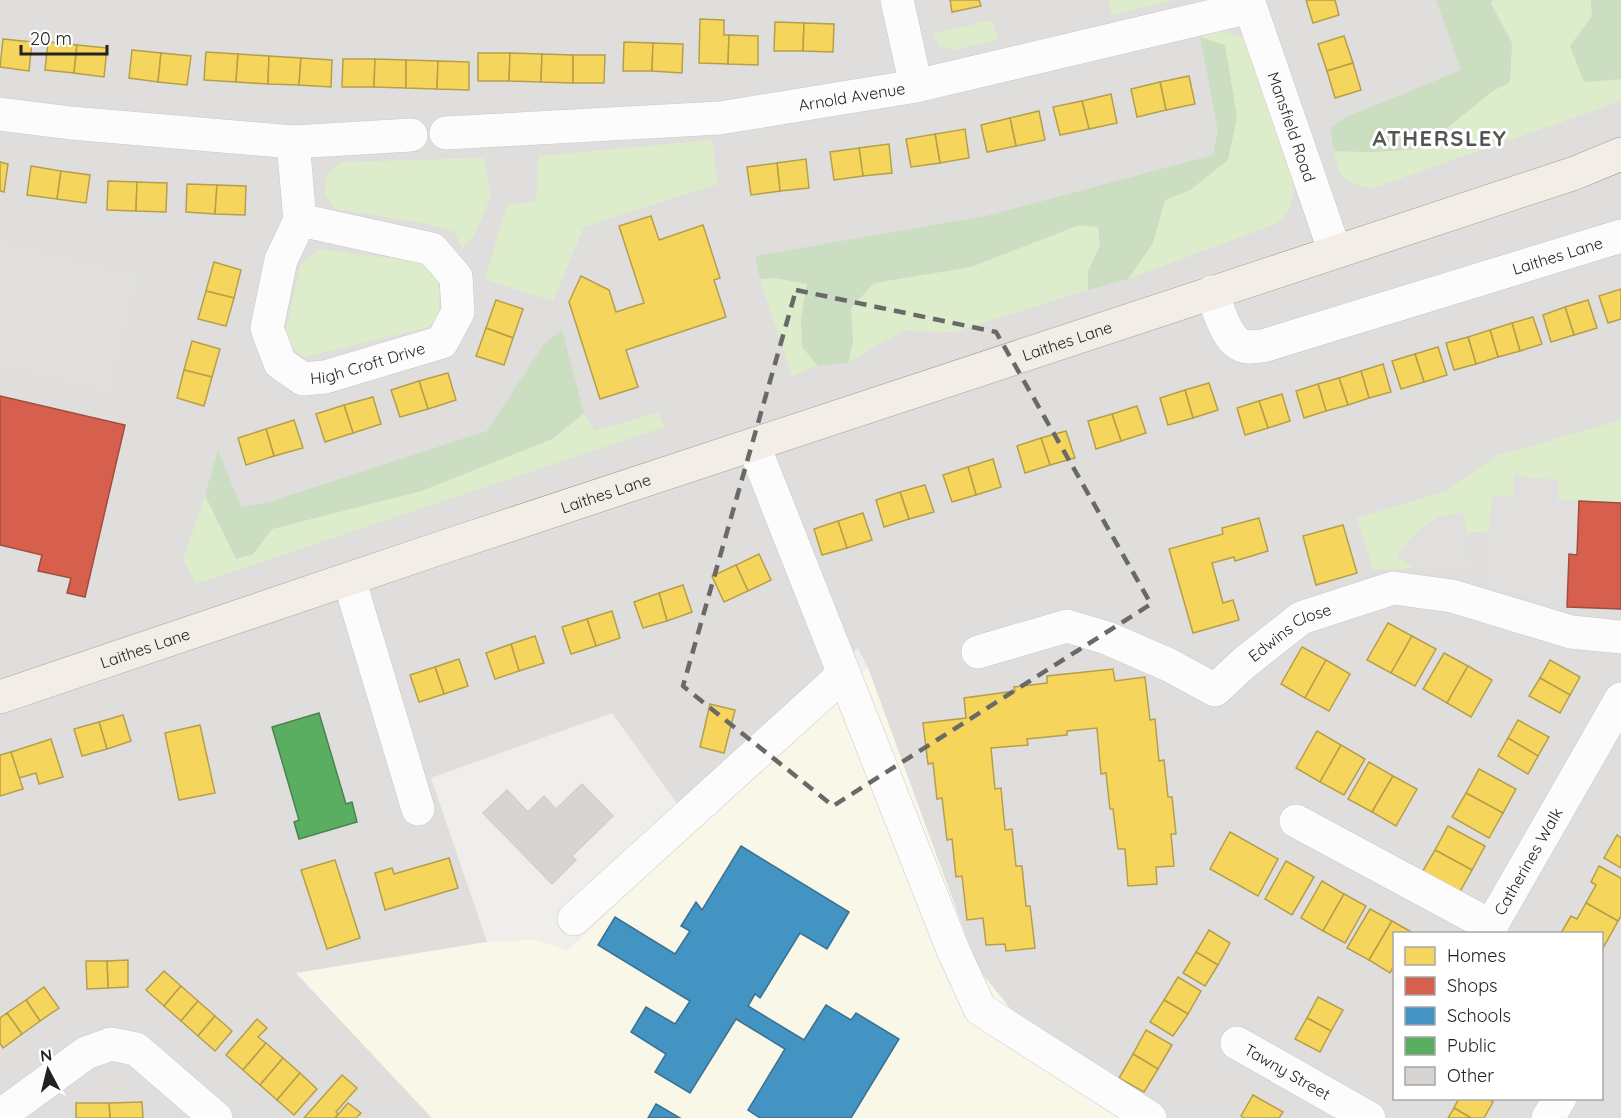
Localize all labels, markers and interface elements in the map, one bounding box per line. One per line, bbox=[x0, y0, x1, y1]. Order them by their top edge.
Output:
scale bar bbox=[21, 18, 106, 56]
text: 20 m bbox=[30, 27, 72, 50]
street label: Mansfield Road bbox=[1263, 69, 1320, 184]
street label: Arnold Avenue bbox=[797, 78, 907, 115]
district label: ATHERSLEY bbox=[1373, 124, 1507, 152]
street label: Laithes Lane bbox=[1510, 232, 1605, 279]
street label: Laithes Lane bbox=[1020, 317, 1115, 365]
street label: High Croft Drive bbox=[309, 338, 427, 388]
street label: Laithes Lane bbox=[558, 469, 653, 517]
street label: Edwins Close bbox=[1244, 599, 1334, 666]
street label: Laithes Lane bbox=[97, 623, 192, 672]
street label: Catherines Walk bbox=[1489, 804, 1567, 919]
legend bbox=[1393, 932, 1603, 1100]
text: Homes bbox=[1447, 944, 1506, 967]
text: Shops bbox=[1447, 974, 1498, 997]
text: Schools bbox=[1447, 1004, 1511, 1027]
text: Public bbox=[1447, 1034, 1496, 1057]
street label: Tawny Street bbox=[1241, 1039, 1334, 1104]
north arrow bbox=[18, 1040, 78, 1100]
text: N bbox=[39, 1044, 53, 1066]
text: Other bbox=[1447, 1064, 1494, 1087]

